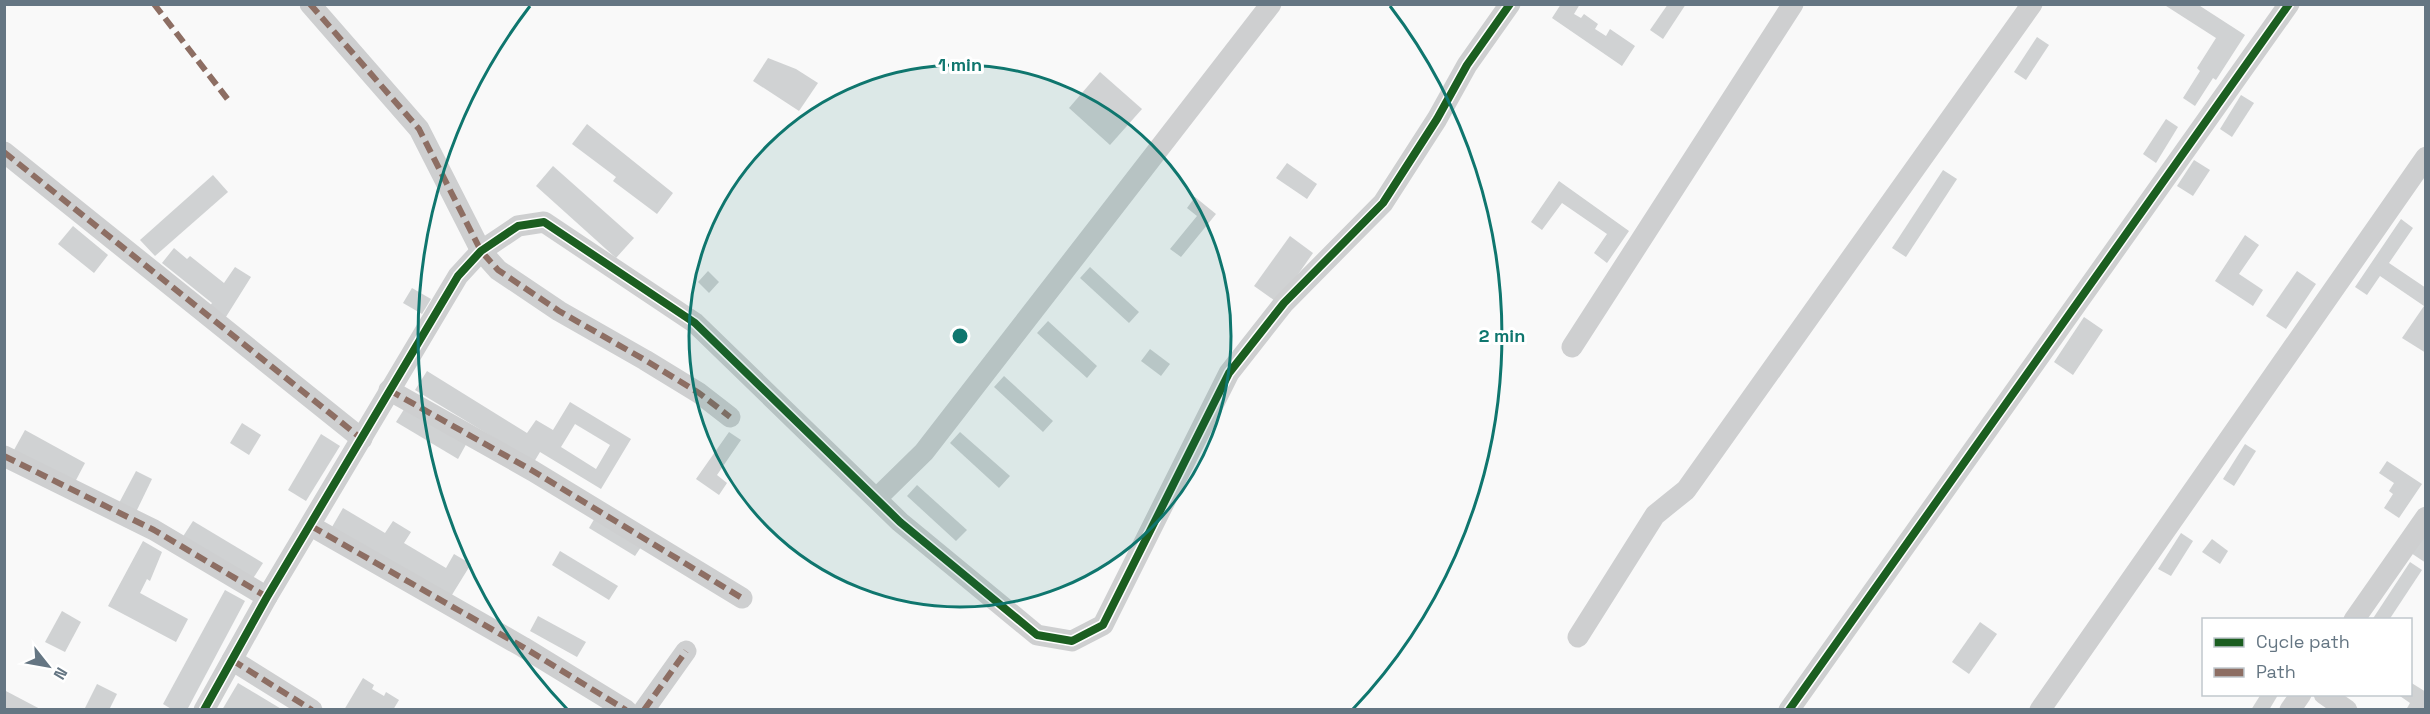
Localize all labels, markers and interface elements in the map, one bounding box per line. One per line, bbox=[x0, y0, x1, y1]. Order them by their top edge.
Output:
text: 1 min bbox=[938, 53, 982, 76]
text: 2 min bbox=[1479, 324, 1525, 347]
centre of rings bbox=[950, 326, 970, 346]
legend bbox=[2202, 618, 2412, 696]
text: Cycle path bbox=[2256, 630, 2350, 653]
north arrow bbox=[18, 636, 78, 696]
text: Path bbox=[2256, 660, 2296, 683]
text: N bbox=[49, 663, 72, 683]

